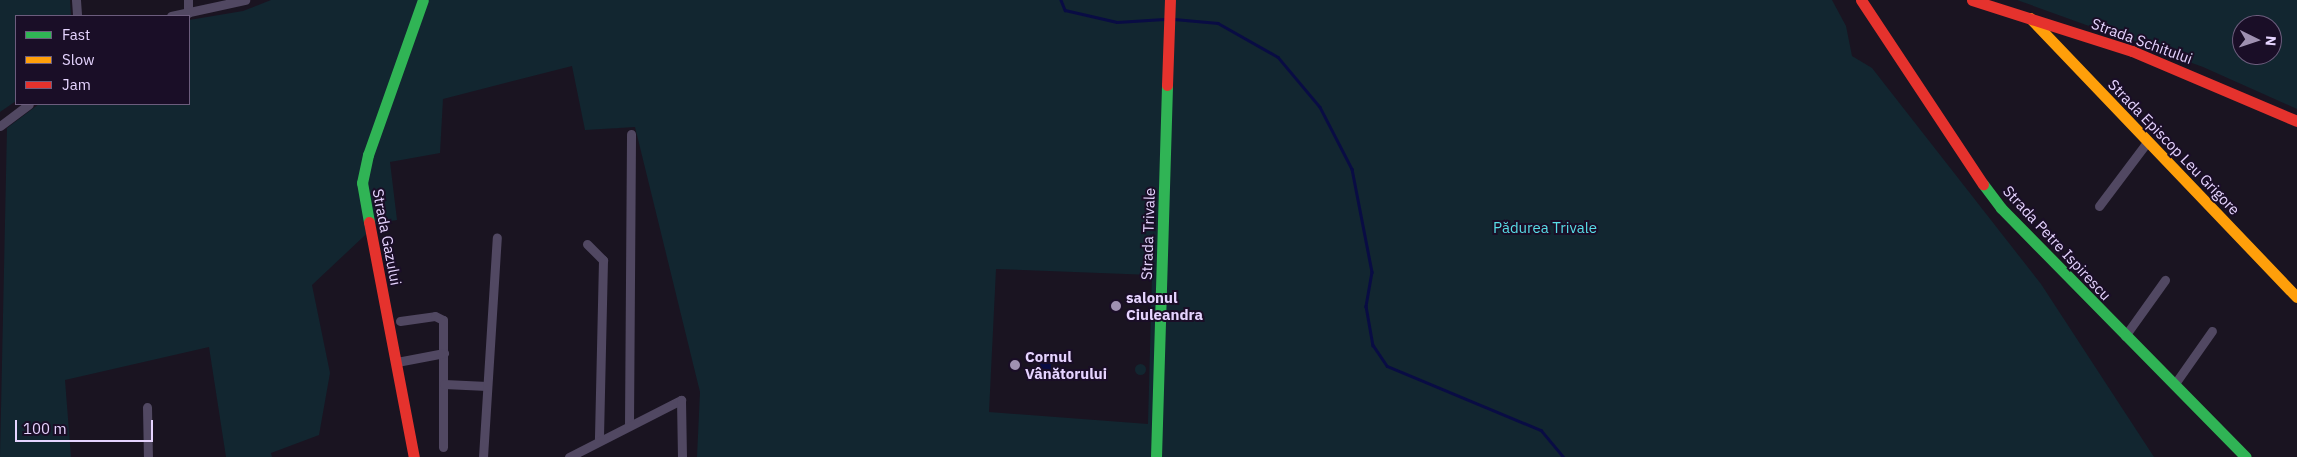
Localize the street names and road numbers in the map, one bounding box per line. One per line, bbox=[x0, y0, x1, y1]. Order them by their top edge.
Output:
street label: Strada Schitului bbox=[2089, 14, 2195, 68]
street label: Strada Episcop Leu Grigore bbox=[2104, 75, 2244, 219]
street label: Strada Petre Ispirescu bbox=[1999, 182, 2115, 304]
street label: Strada Gazului bbox=[369, 187, 405, 287]
street label: Strada Trivale bbox=[1137, 188, 1159, 280]

